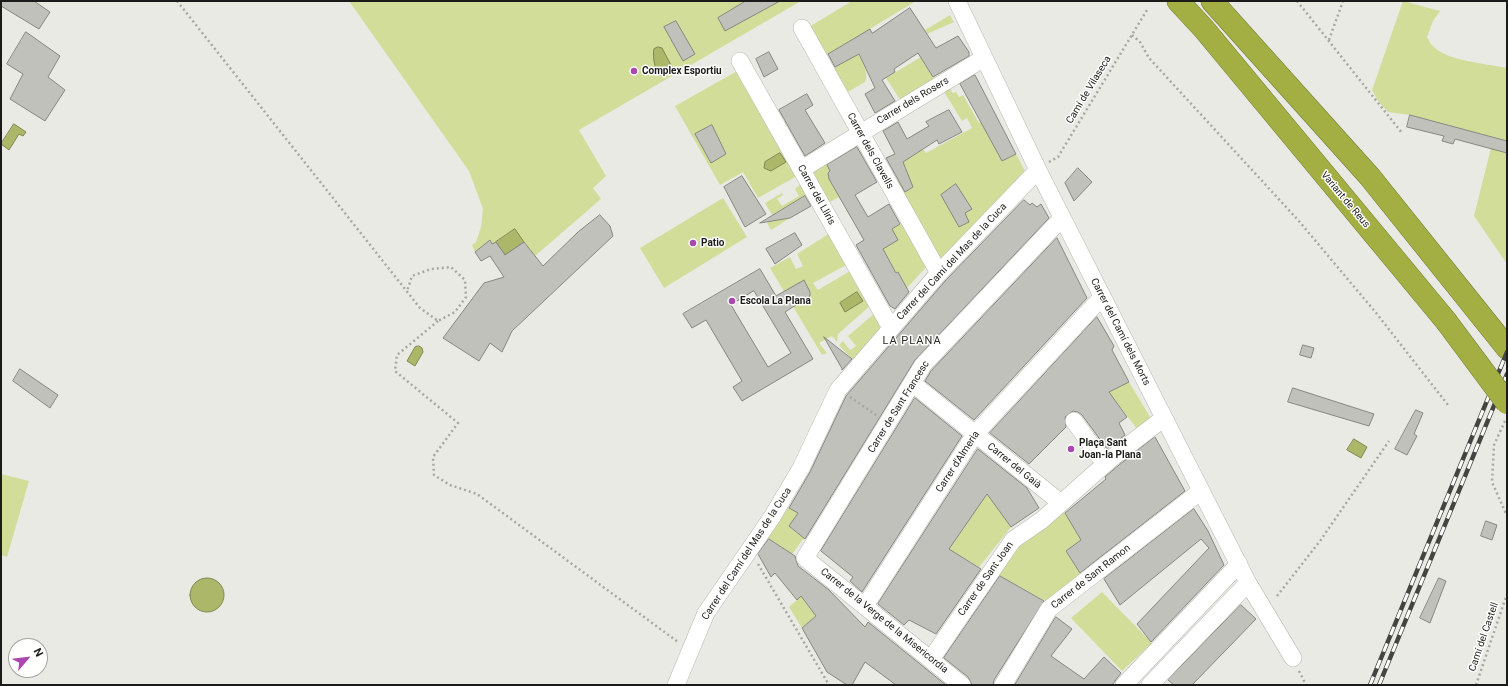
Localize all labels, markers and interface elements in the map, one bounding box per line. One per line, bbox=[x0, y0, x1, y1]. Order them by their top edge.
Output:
street label: Camí de Vilaseca bbox=[1064, 54, 1114, 126]
place label: Complex Esportiu bbox=[642, 65, 722, 77]
marker: Complex Esportiu bbox=[629, 66, 639, 76]
street label: Carrer dels Rosers bbox=[875, 75, 951, 127]
street label: Carrer dels Clavells bbox=[844, 111, 896, 191]
street label: Carrer del Lliris bbox=[795, 163, 837, 227]
street label: Variant de Reus bbox=[1318, 169, 1372, 231]
street label: Carrer del Camí del Mas de la Cuca bbox=[895, 201, 1009, 323]
place label: Patio bbox=[701, 237, 724, 249]
marker: Patio bbox=[688, 238, 698, 248]
street label: Carrer del Camí dels Morts bbox=[1088, 276, 1152, 388]
place label: Escola La Plana bbox=[740, 295, 811, 307]
marker: Escola La Plana bbox=[727, 296, 737, 306]
district label: LA PLANA bbox=[882, 334, 942, 348]
street label: Carrer de Sant Francesc bbox=[866, 359, 932, 455]
street label: Carrer d'Almeria bbox=[934, 429, 982, 495]
place label: Plaça Sant Joan-la Plana bbox=[1079, 437, 1141, 460]
street label: Carrer del Gaià bbox=[985, 441, 1043, 491]
marker: Plaça Sant Joan-la Plana bbox=[1066, 444, 1076, 454]
street label: Carrer del Camí del Mas de la Cuca bbox=[700, 486, 794, 622]
street label: Carrer de Sant Joan bbox=[956, 539, 1016, 619]
street label: Carrer de Sant Ramon bbox=[1049, 542, 1133, 612]
street label: Carrer de la Verge de la Misericordia bbox=[818, 566, 950, 676]
street label: Camí del Castell bbox=[1467, 601, 1501, 673]
north arrow bbox=[8, 638, 48, 678]
text: N bbox=[31, 646, 46, 659]

